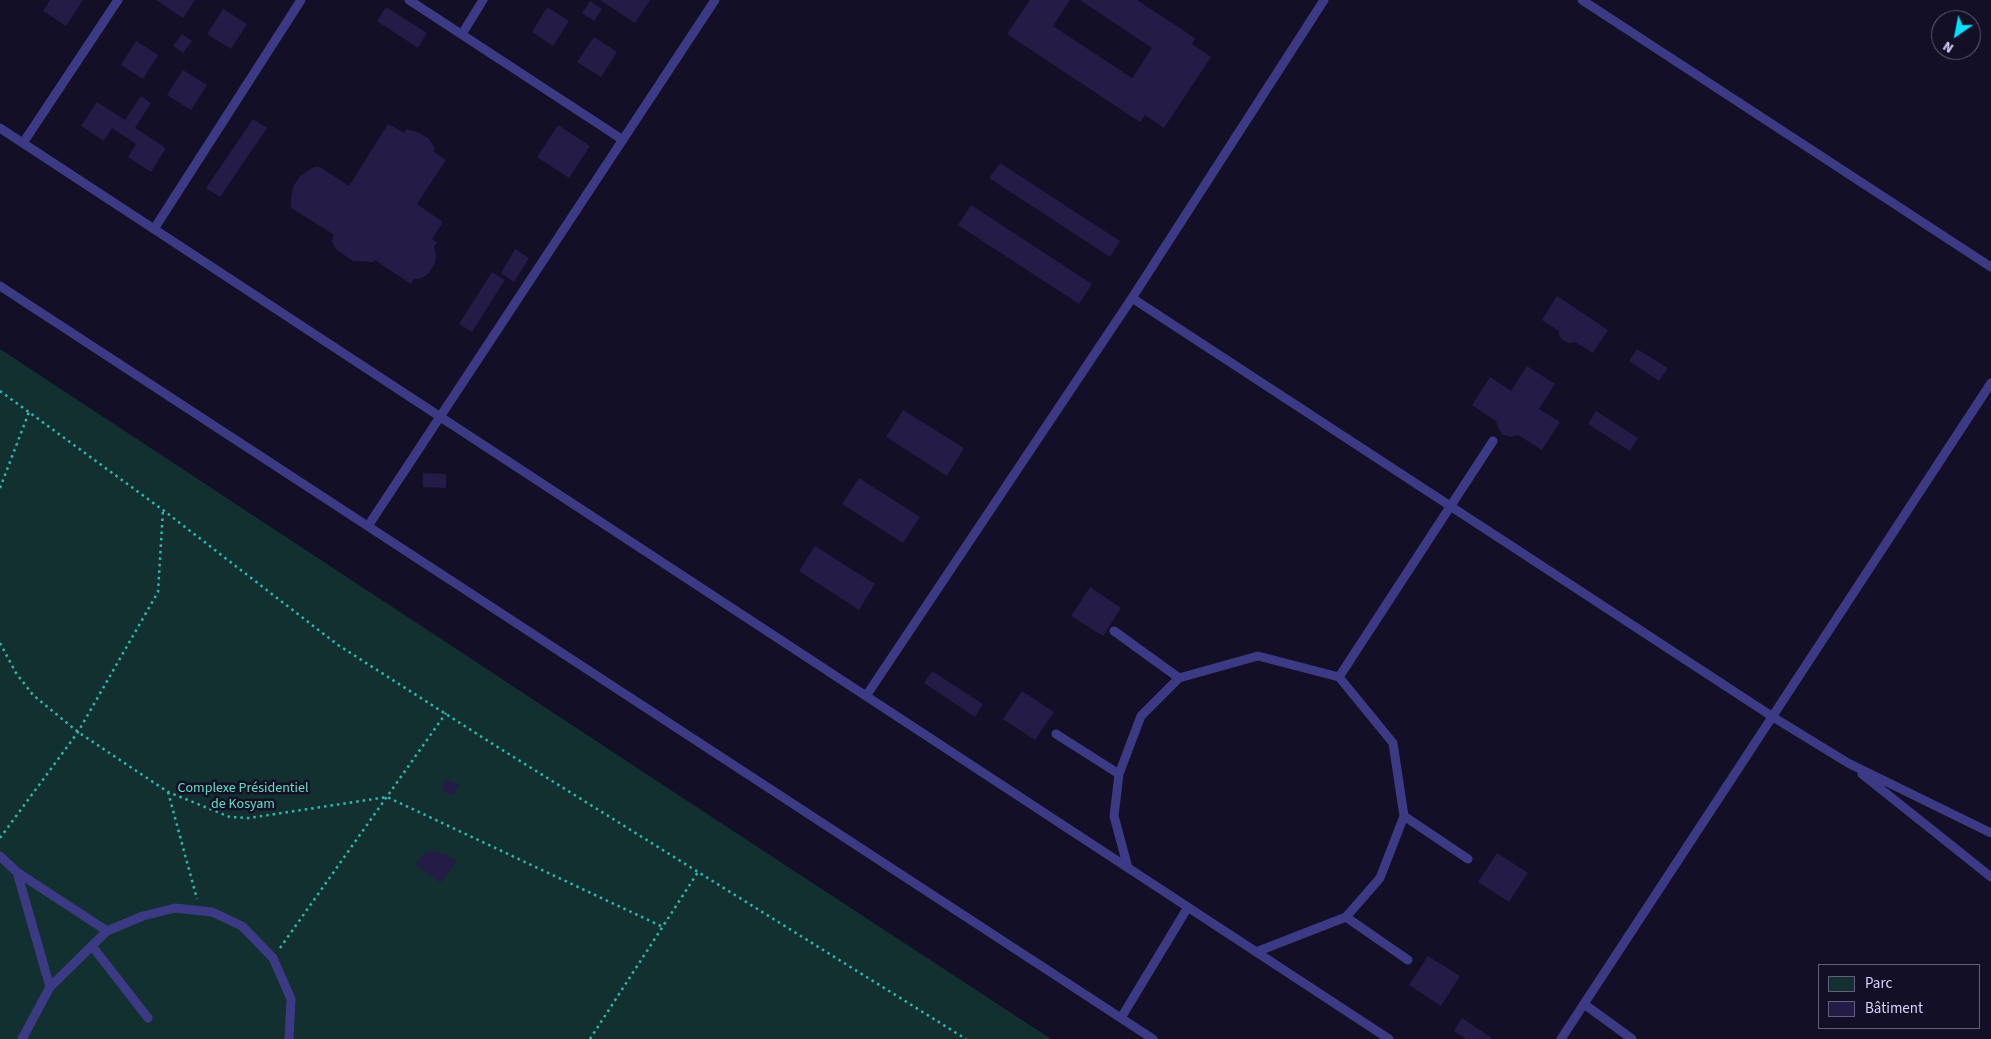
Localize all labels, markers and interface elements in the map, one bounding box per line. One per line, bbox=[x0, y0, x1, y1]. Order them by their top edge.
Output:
north arrow bbox=[1931, 10, 1981, 60]
text: N bbox=[1939, 36, 1958, 58]
park label: Complexe Présidentiel de Kosyam bbox=[177, 781, 309, 814]
legend bbox=[1818, 964, 1981, 1029]
text: Parc bbox=[1865, 973, 1892, 994]
text: Bâtiment bbox=[1865, 998, 1923, 1019]

